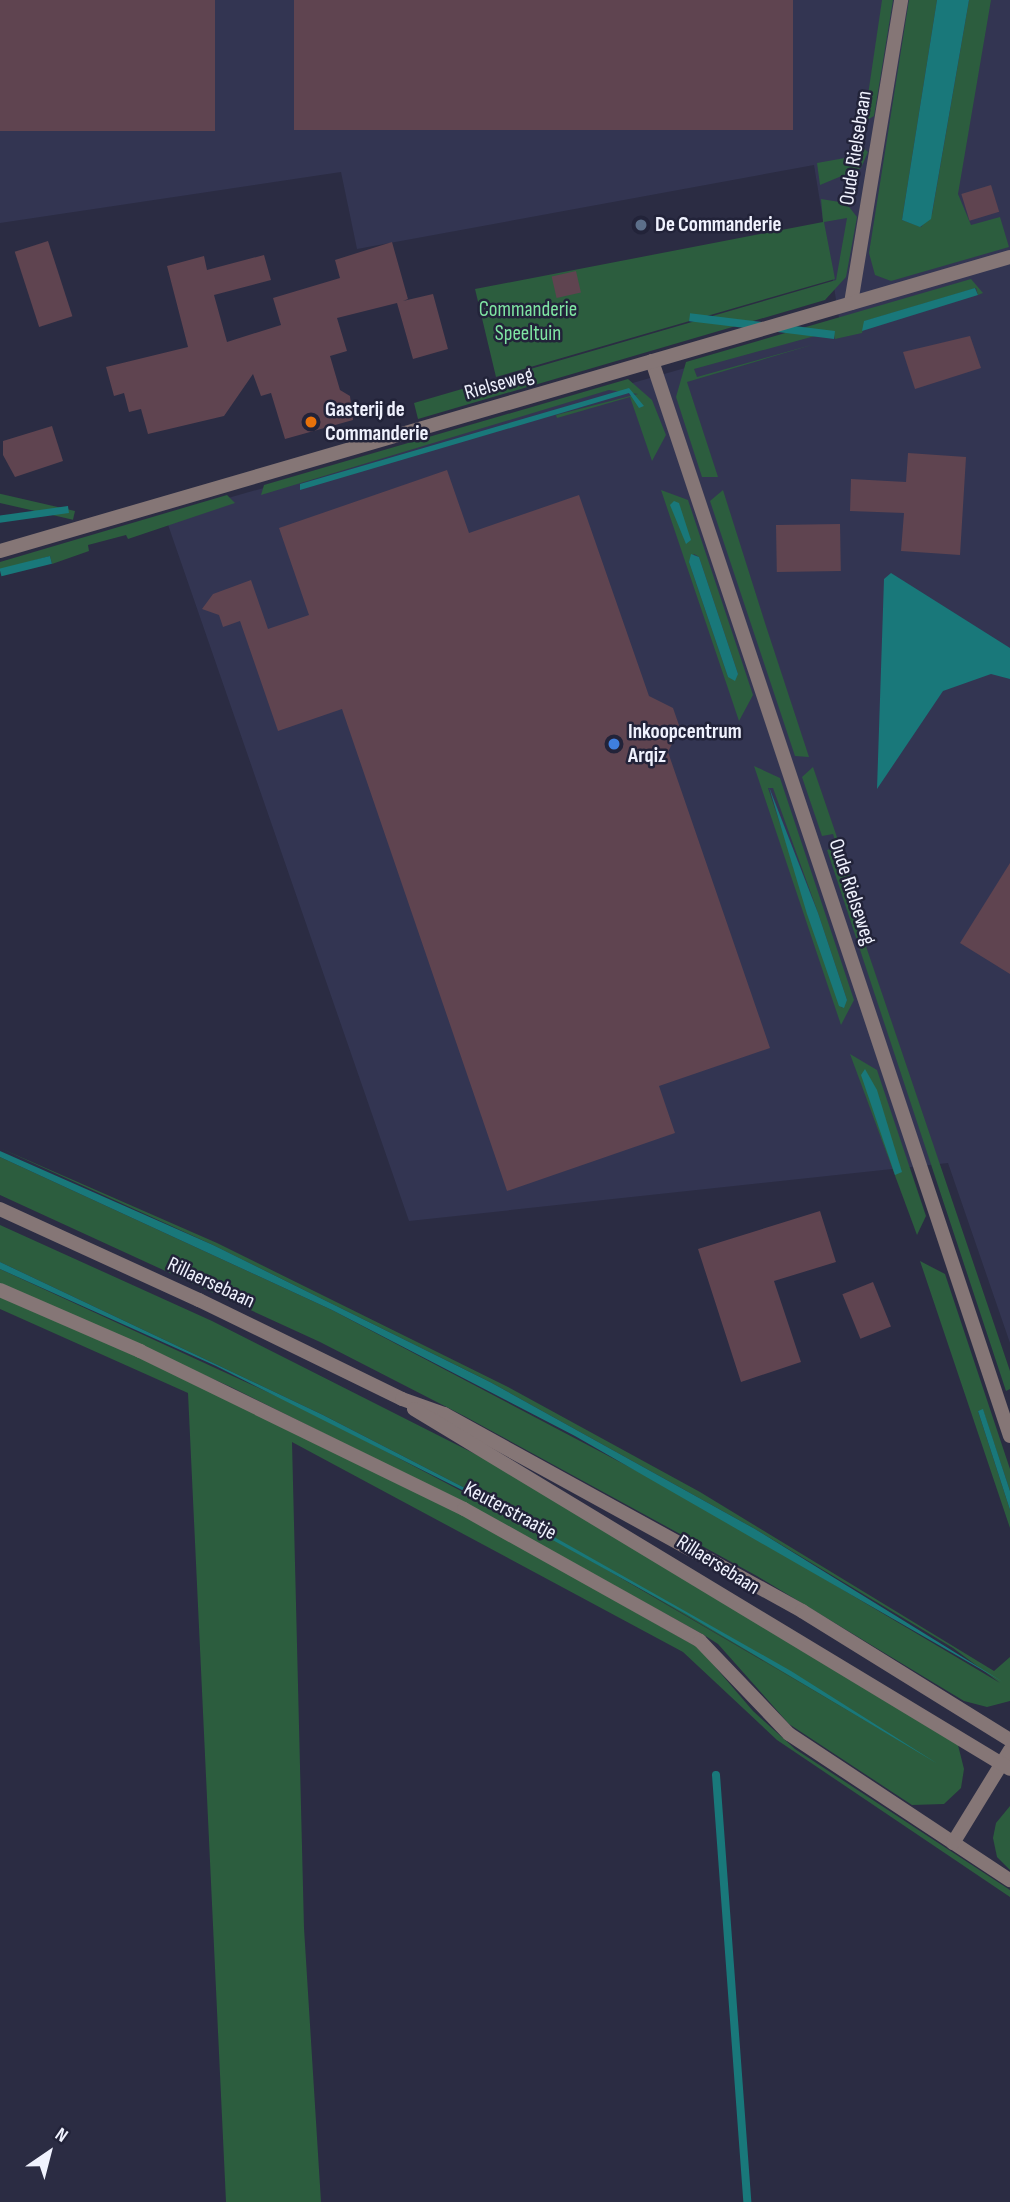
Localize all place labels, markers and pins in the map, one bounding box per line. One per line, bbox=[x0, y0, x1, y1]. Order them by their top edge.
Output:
place label: De Commanderie bbox=[655, 212, 782, 238]
marker: De Commanderie bbox=[633, 217, 649, 233]
place label: Gasterij de Commanderie bbox=[325, 397, 428, 447]
marker: Gasterij de Commanderie bbox=[303, 414, 319, 430]
place label: Inkoopcentrum Arqiz bbox=[628, 719, 742, 769]
marker: Inkoopcentrum Arqiz bbox=[606, 736, 622, 752]

